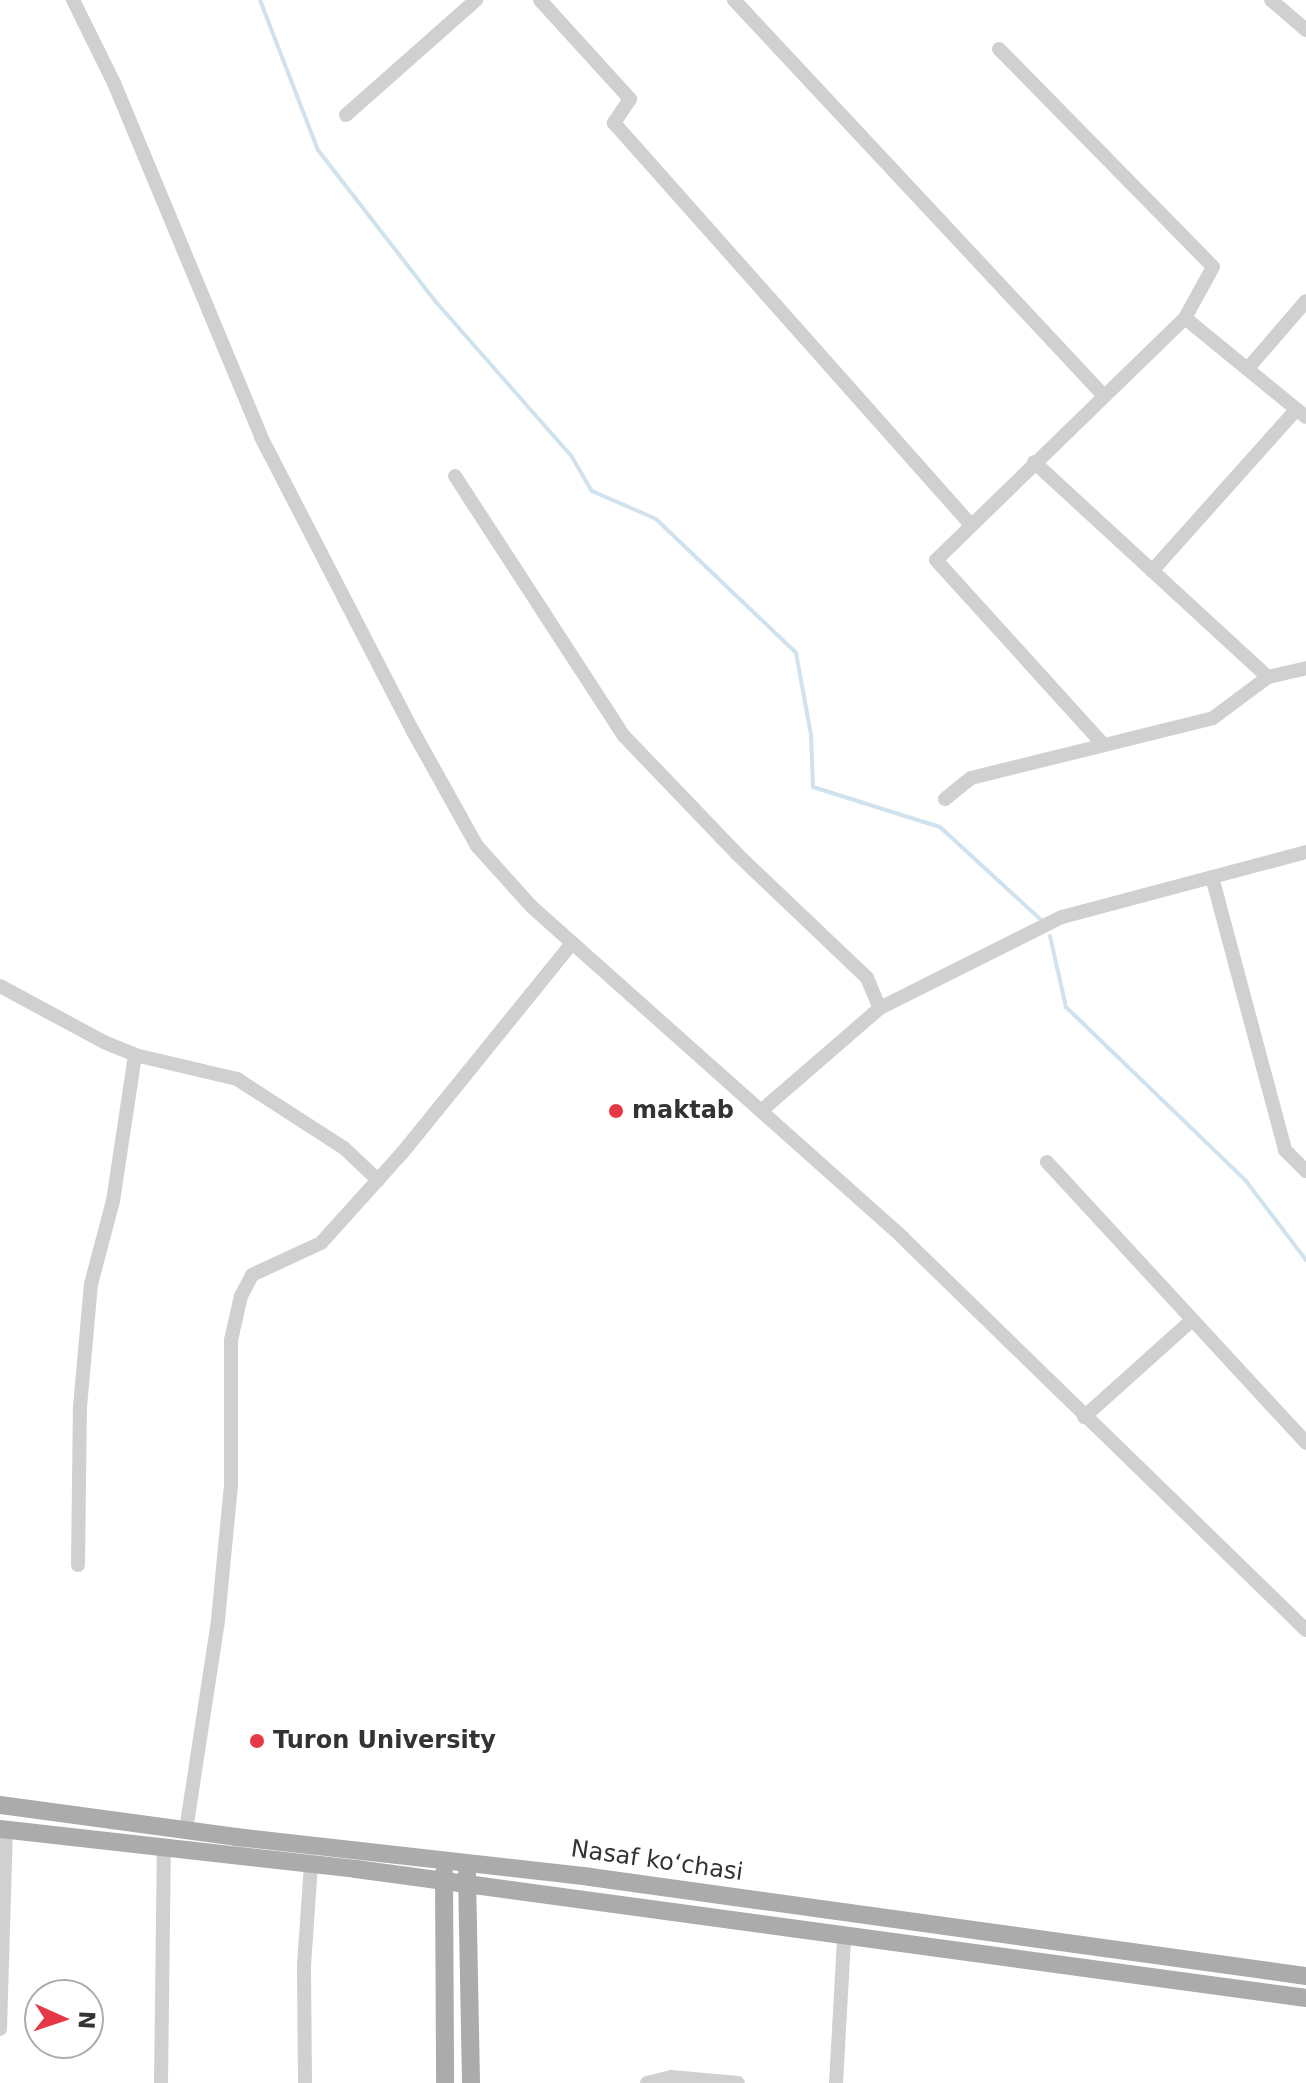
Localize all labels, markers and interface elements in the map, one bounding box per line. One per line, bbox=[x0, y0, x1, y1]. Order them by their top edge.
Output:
place label: maktab bbox=[632, 1097, 734, 1125]
marker: maktab bbox=[607, 1102, 625, 1120]
place label: Turon University bbox=[273, 1727, 496, 1755]
marker: Turon University bbox=[248, 1732, 266, 1750]
street label: Nasaf ko‘chasi bbox=[569, 1835, 745, 1887]
north arrow bbox=[24, 1979, 104, 2059]
text: N bbox=[74, 2010, 99, 2030]

